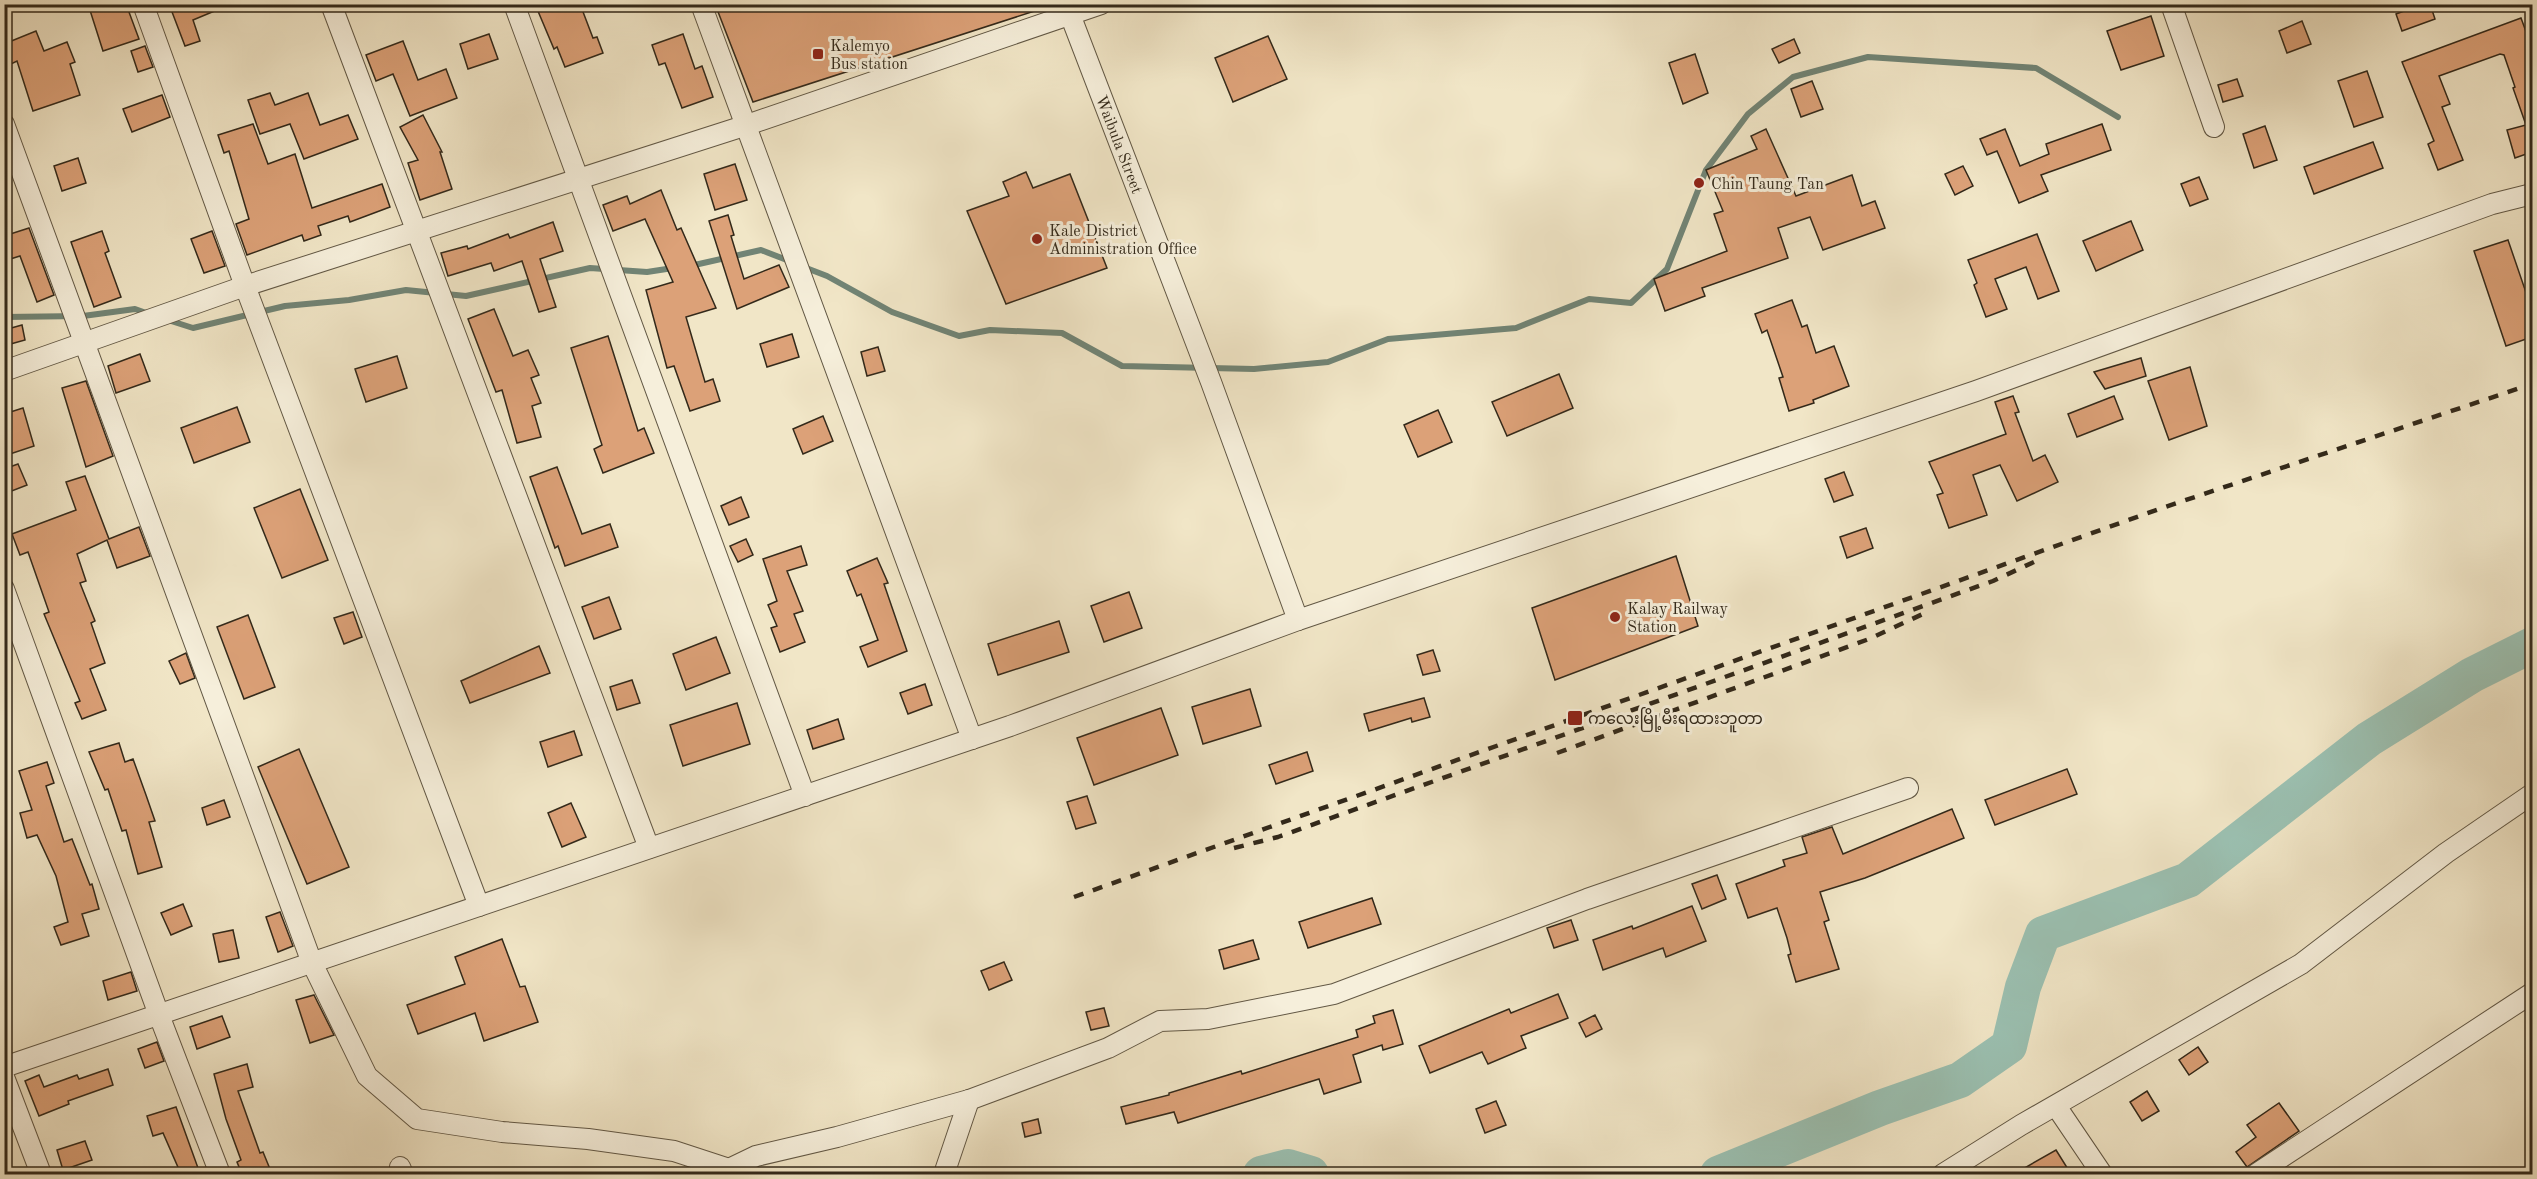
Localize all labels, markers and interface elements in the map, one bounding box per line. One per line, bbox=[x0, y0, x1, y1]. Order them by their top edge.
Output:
place label: Kalemyo Bus station bbox=[830, 39, 908, 73]
marker: Kalemyo Bus station bbox=[811, 47, 825, 61]
street label: Waibula Street bbox=[1092, 93, 1144, 196]
marker: Chin Taung Tan bbox=[1692, 176, 1706, 190]
place label: Chin Taung Tan bbox=[1711, 177, 1824, 193]
place label: Kale District Administration Office bbox=[1049, 224, 1197, 258]
marker: Kale District Administration Office bbox=[1030, 232, 1044, 246]
place label: Kalay Railway Station bbox=[1627, 602, 1728, 636]
marker: Kalay Railway Station bbox=[1608, 610, 1622, 624]
place label: ကလေးမြို့မီးရထားဘူတာ bbox=[1588, 707, 1763, 733]
marker: ကလေးမြို့မီးရထားဘူတာ bbox=[1566, 709, 1584, 727]

